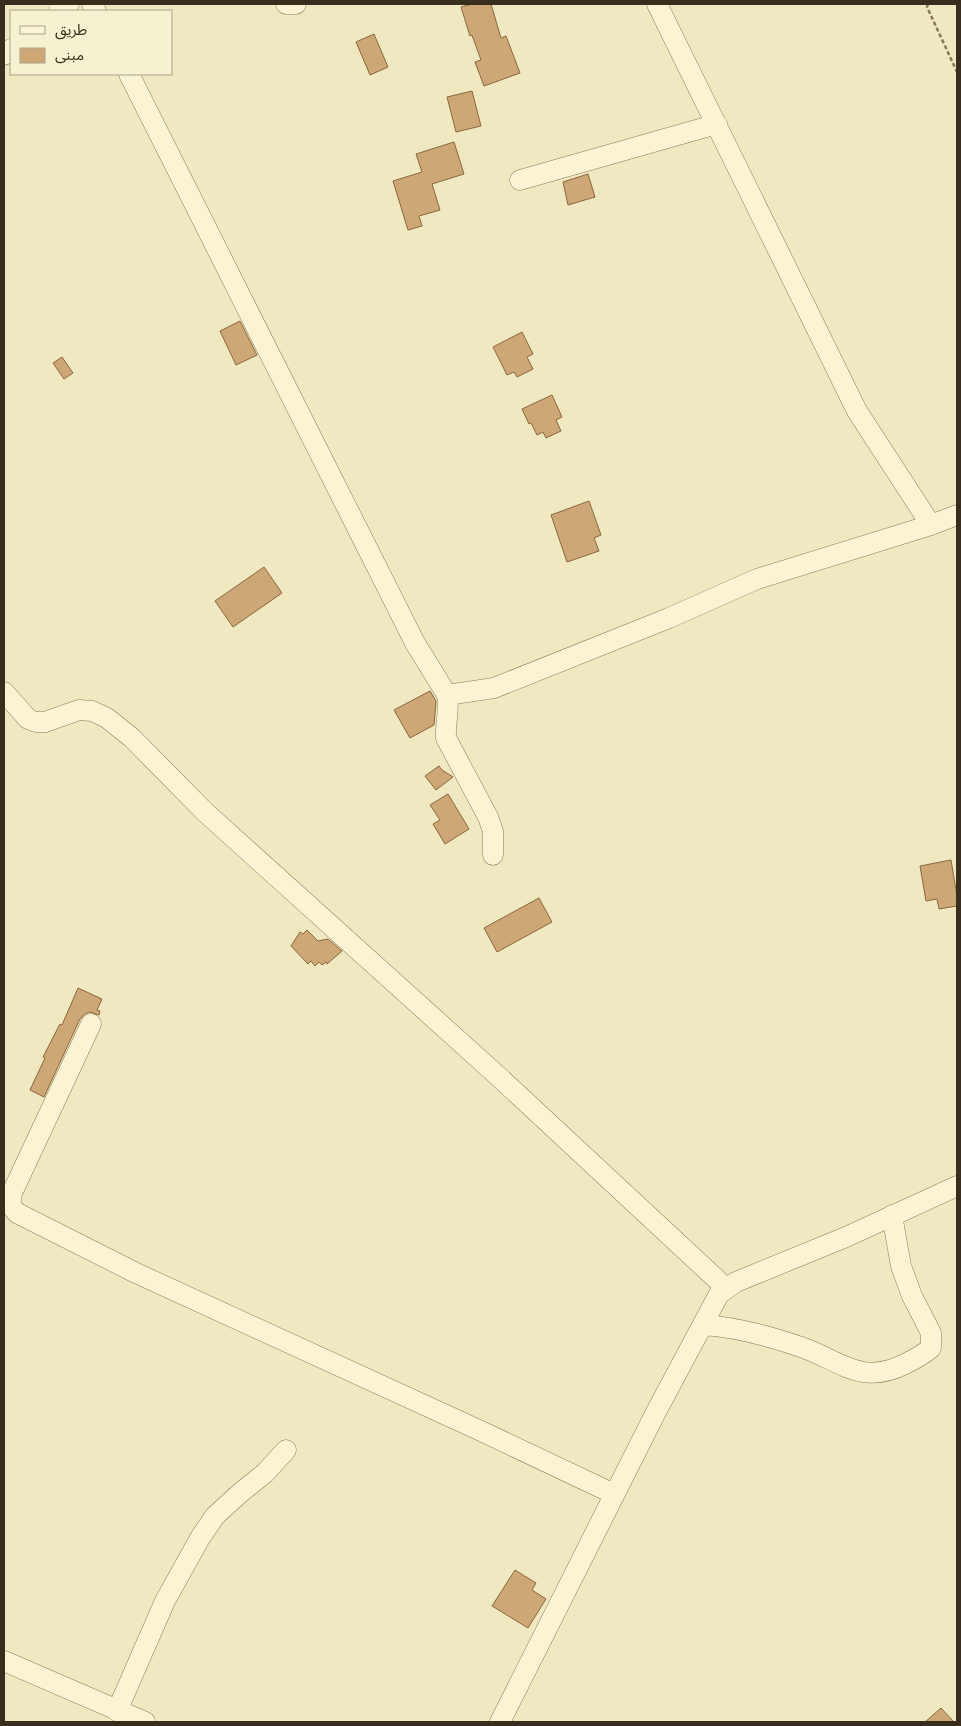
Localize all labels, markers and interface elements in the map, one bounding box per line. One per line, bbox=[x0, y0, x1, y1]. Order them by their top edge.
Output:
legend bbox=[10, 10, 172, 75]
text: طريق bbox=[55, 17, 87, 40]
text: مبنى bbox=[55, 42, 84, 65]

